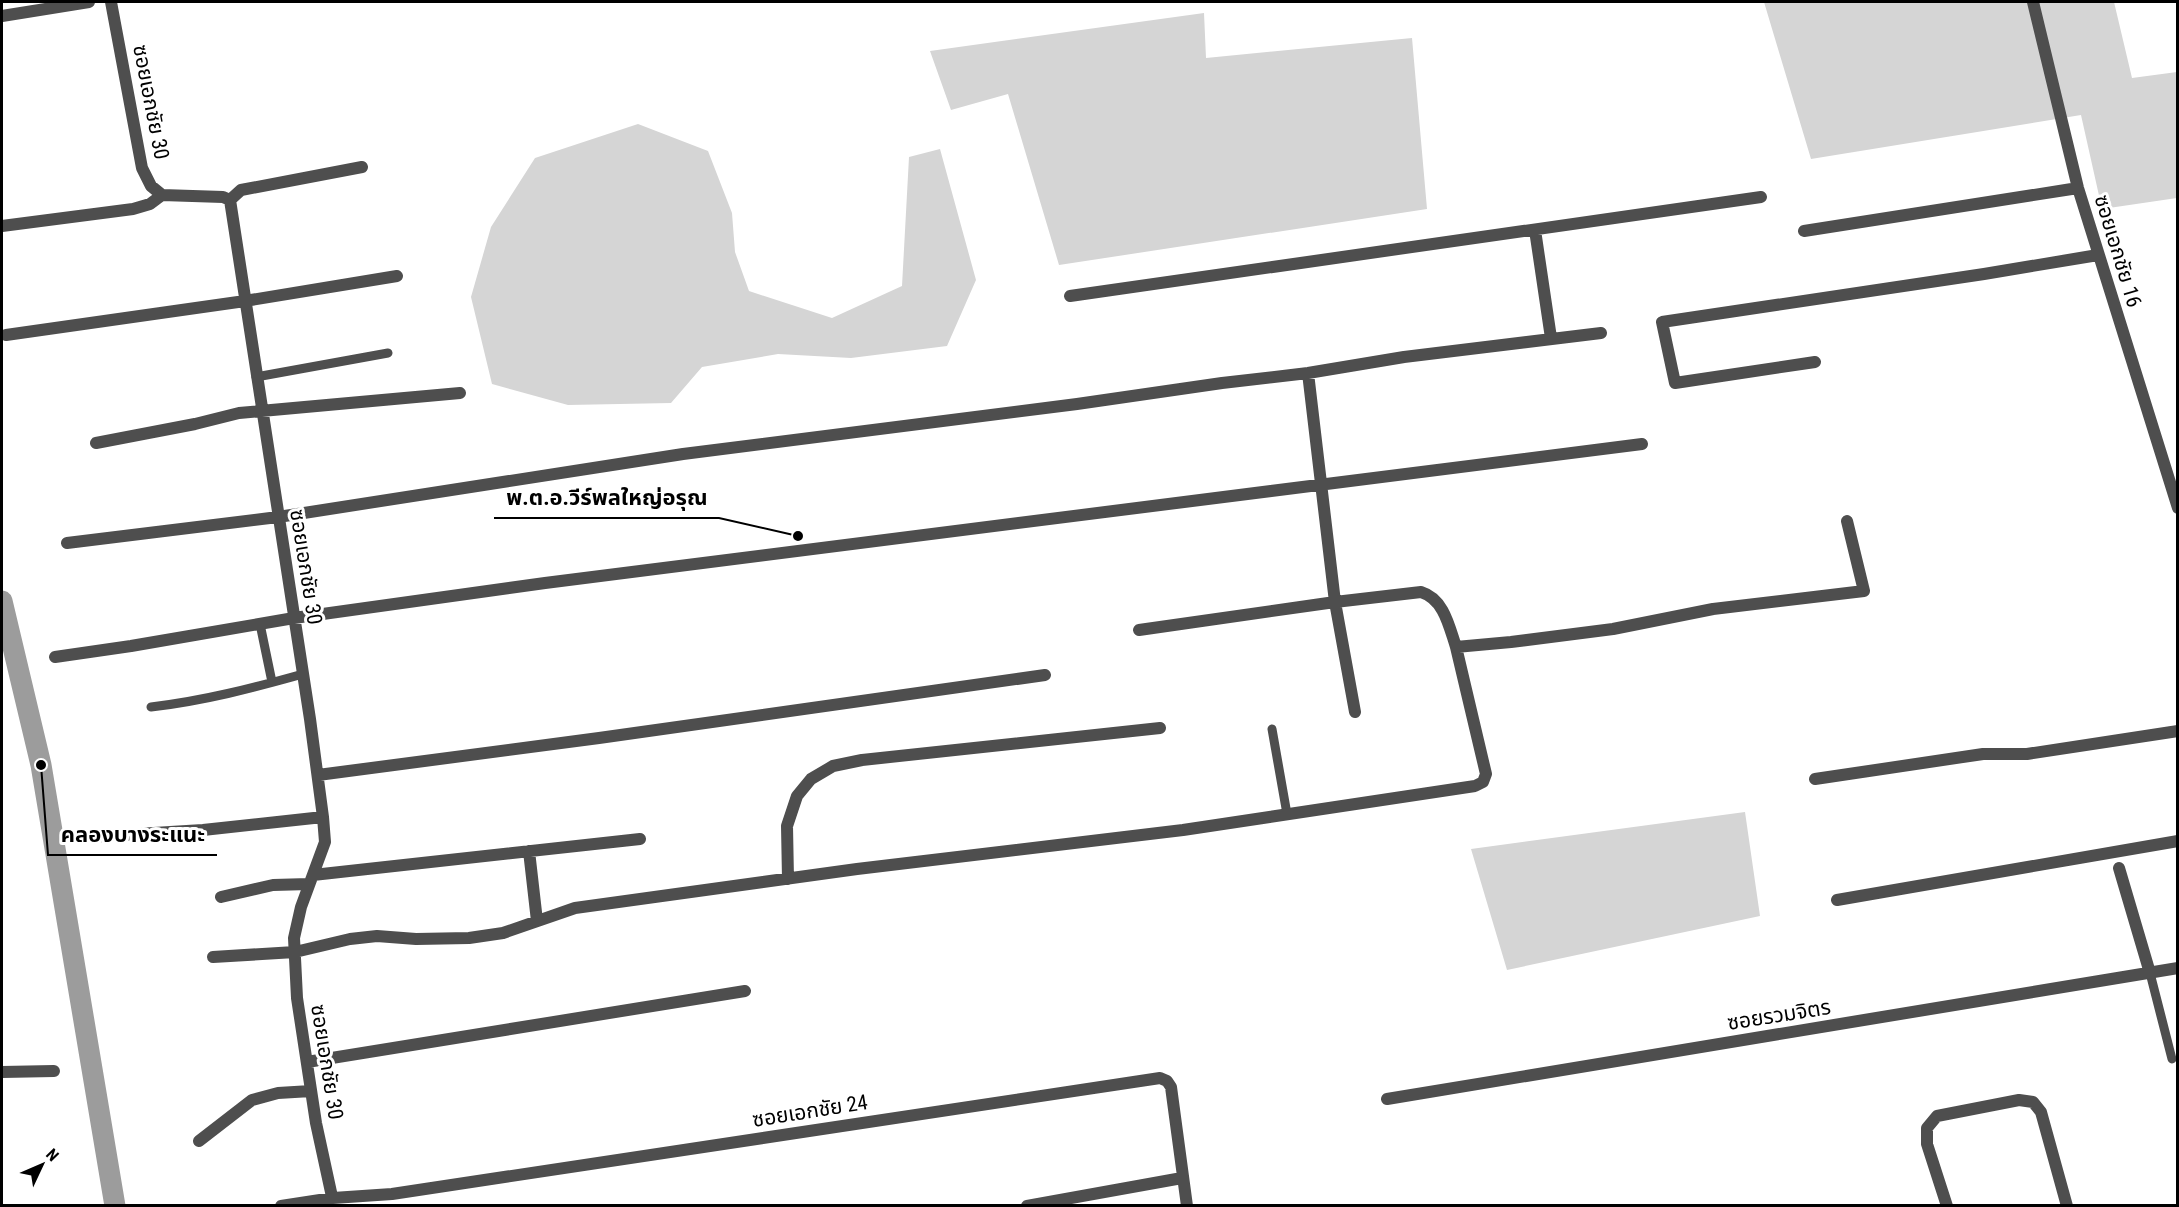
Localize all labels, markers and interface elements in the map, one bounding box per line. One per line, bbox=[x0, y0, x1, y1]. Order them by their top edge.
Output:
street label: ซอยเอกชัย 30 bbox=[128, 43, 174, 161]
street label: ซอยเอกชัย 16 bbox=[2090, 192, 2146, 310]
callout: พ.ต.อ.วีร์พลใหญ่อรุณ bbox=[494, 478, 719, 518]
text: พ.ต.อ.วีร์พลใหญ่อรุณ bbox=[506, 485, 708, 511]
street label: ซอยเอกชัย 30 bbox=[285, 508, 327, 626]
callout: คลองบางระแนะ bbox=[48, 815, 217, 855]
text: คลองบางระแนะ bbox=[61, 822, 205, 847]
street label: ซอยรวมจิตร bbox=[1726, 995, 1832, 1035]
street label: ซอยเอกชัย 30 bbox=[306, 1003, 348, 1121]
street label: ซอยเอกชัย 24 bbox=[751, 1090, 869, 1132]
north arrow bbox=[12, 1135, 72, 1195]
text: N bbox=[42, 1145, 63, 1165]

